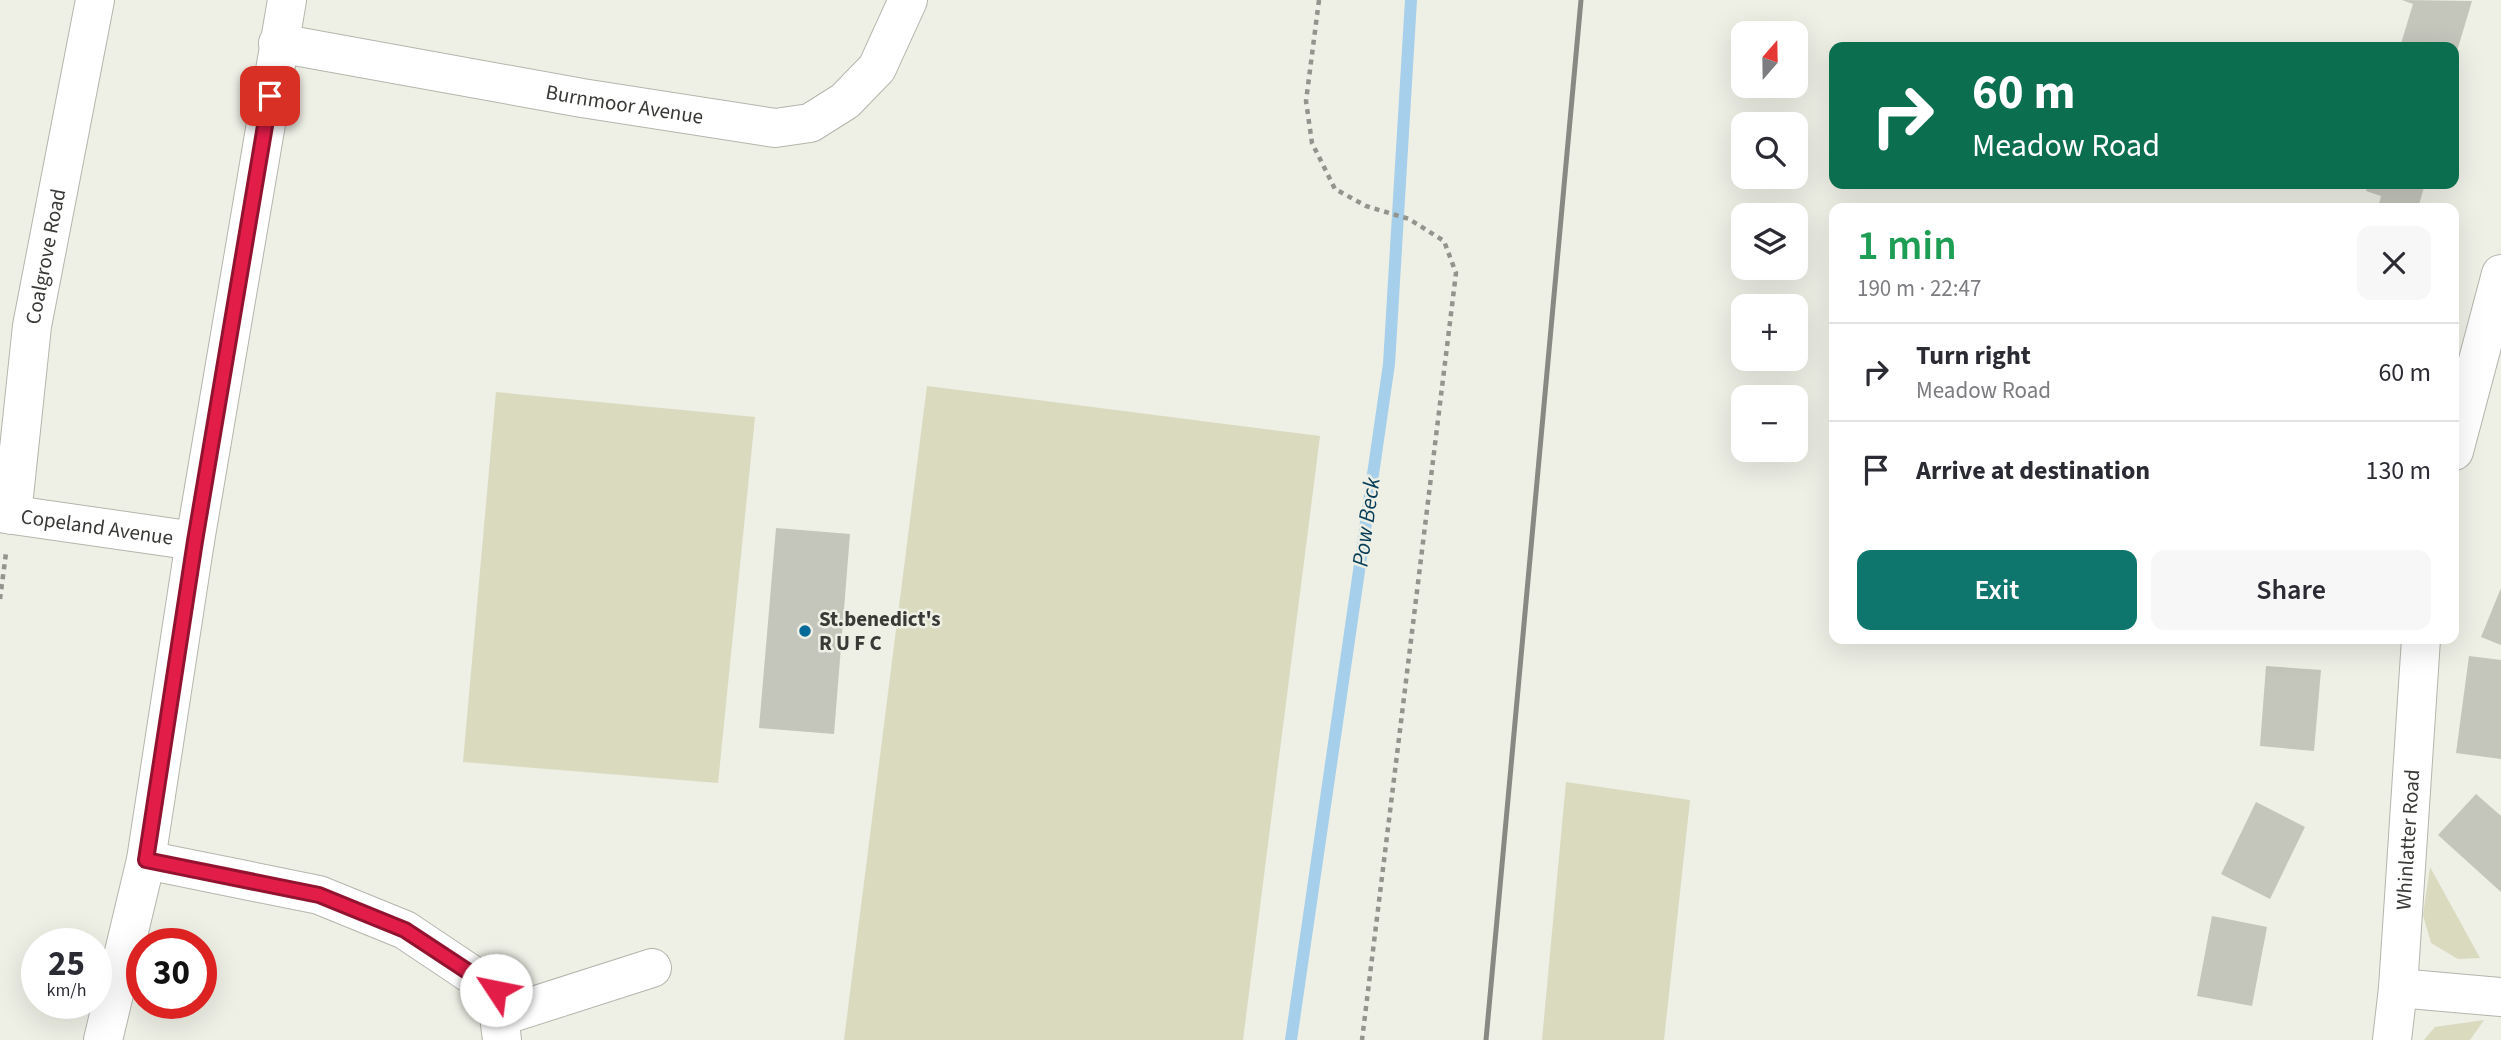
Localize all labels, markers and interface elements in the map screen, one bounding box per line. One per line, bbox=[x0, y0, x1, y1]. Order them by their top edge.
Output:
north arrow bbox=[1731, 21, 1808, 98]
map controls bbox=[1731, 21, 1808, 462]
text: 60 m bbox=[1972, 58, 2076, 128]
pin bbox=[240, 66, 300, 126]
icon: right bbox=[1857, 70, 1948, 161]
icon: arrive bbox=[251, 77, 289, 115]
street label: Burnmoor Avenue bbox=[543, 77, 705, 132]
button: search bbox=[1731, 112, 1808, 189]
text: Meadow Road bbox=[1972, 123, 2160, 169]
street label: Coalgrove Road bbox=[18, 186, 73, 327]
button: layers bbox=[1731, 203, 1808, 280]
text: 1 min bbox=[1857, 216, 1957, 276]
button: close bbox=[2357, 226, 2431, 300]
text: 190 m · 22:47 bbox=[1857, 272, 1981, 305]
button: + bbox=[1731, 294, 1808, 371]
text: Turn right bbox=[1916, 337, 2031, 374]
icon: right bbox=[1857, 353, 1895, 391]
text: 60 m bbox=[2378, 354, 2431, 391]
text: Meadow Road bbox=[1916, 374, 2051, 407]
button: − bbox=[1731, 385, 1808, 462]
icon: arrive bbox=[1857, 451, 1895, 489]
text: Arrive at destination bbox=[1916, 452, 2150, 489]
text: 130 m bbox=[2365, 452, 2431, 489]
water label: Pow Beck bbox=[1343, 474, 1389, 569]
street label: Copeland Avenue bbox=[19, 501, 175, 553]
button: Exit bbox=[1857, 550, 2137, 630]
button: Share bbox=[2151, 550, 2431, 630]
place label: St.benedict's R U F C bbox=[819, 604, 941, 658]
marker: St.benedict's R U F C bbox=[797, 623, 813, 639]
street label: Whinlatter Road bbox=[2388, 768, 2427, 911]
speed limit sign: 30 bbox=[126, 928, 217, 1019]
text: 25 bbox=[48, 939, 85, 989]
position arrow bbox=[459, 953, 533, 1027]
text: km/h bbox=[47, 978, 86, 1003]

